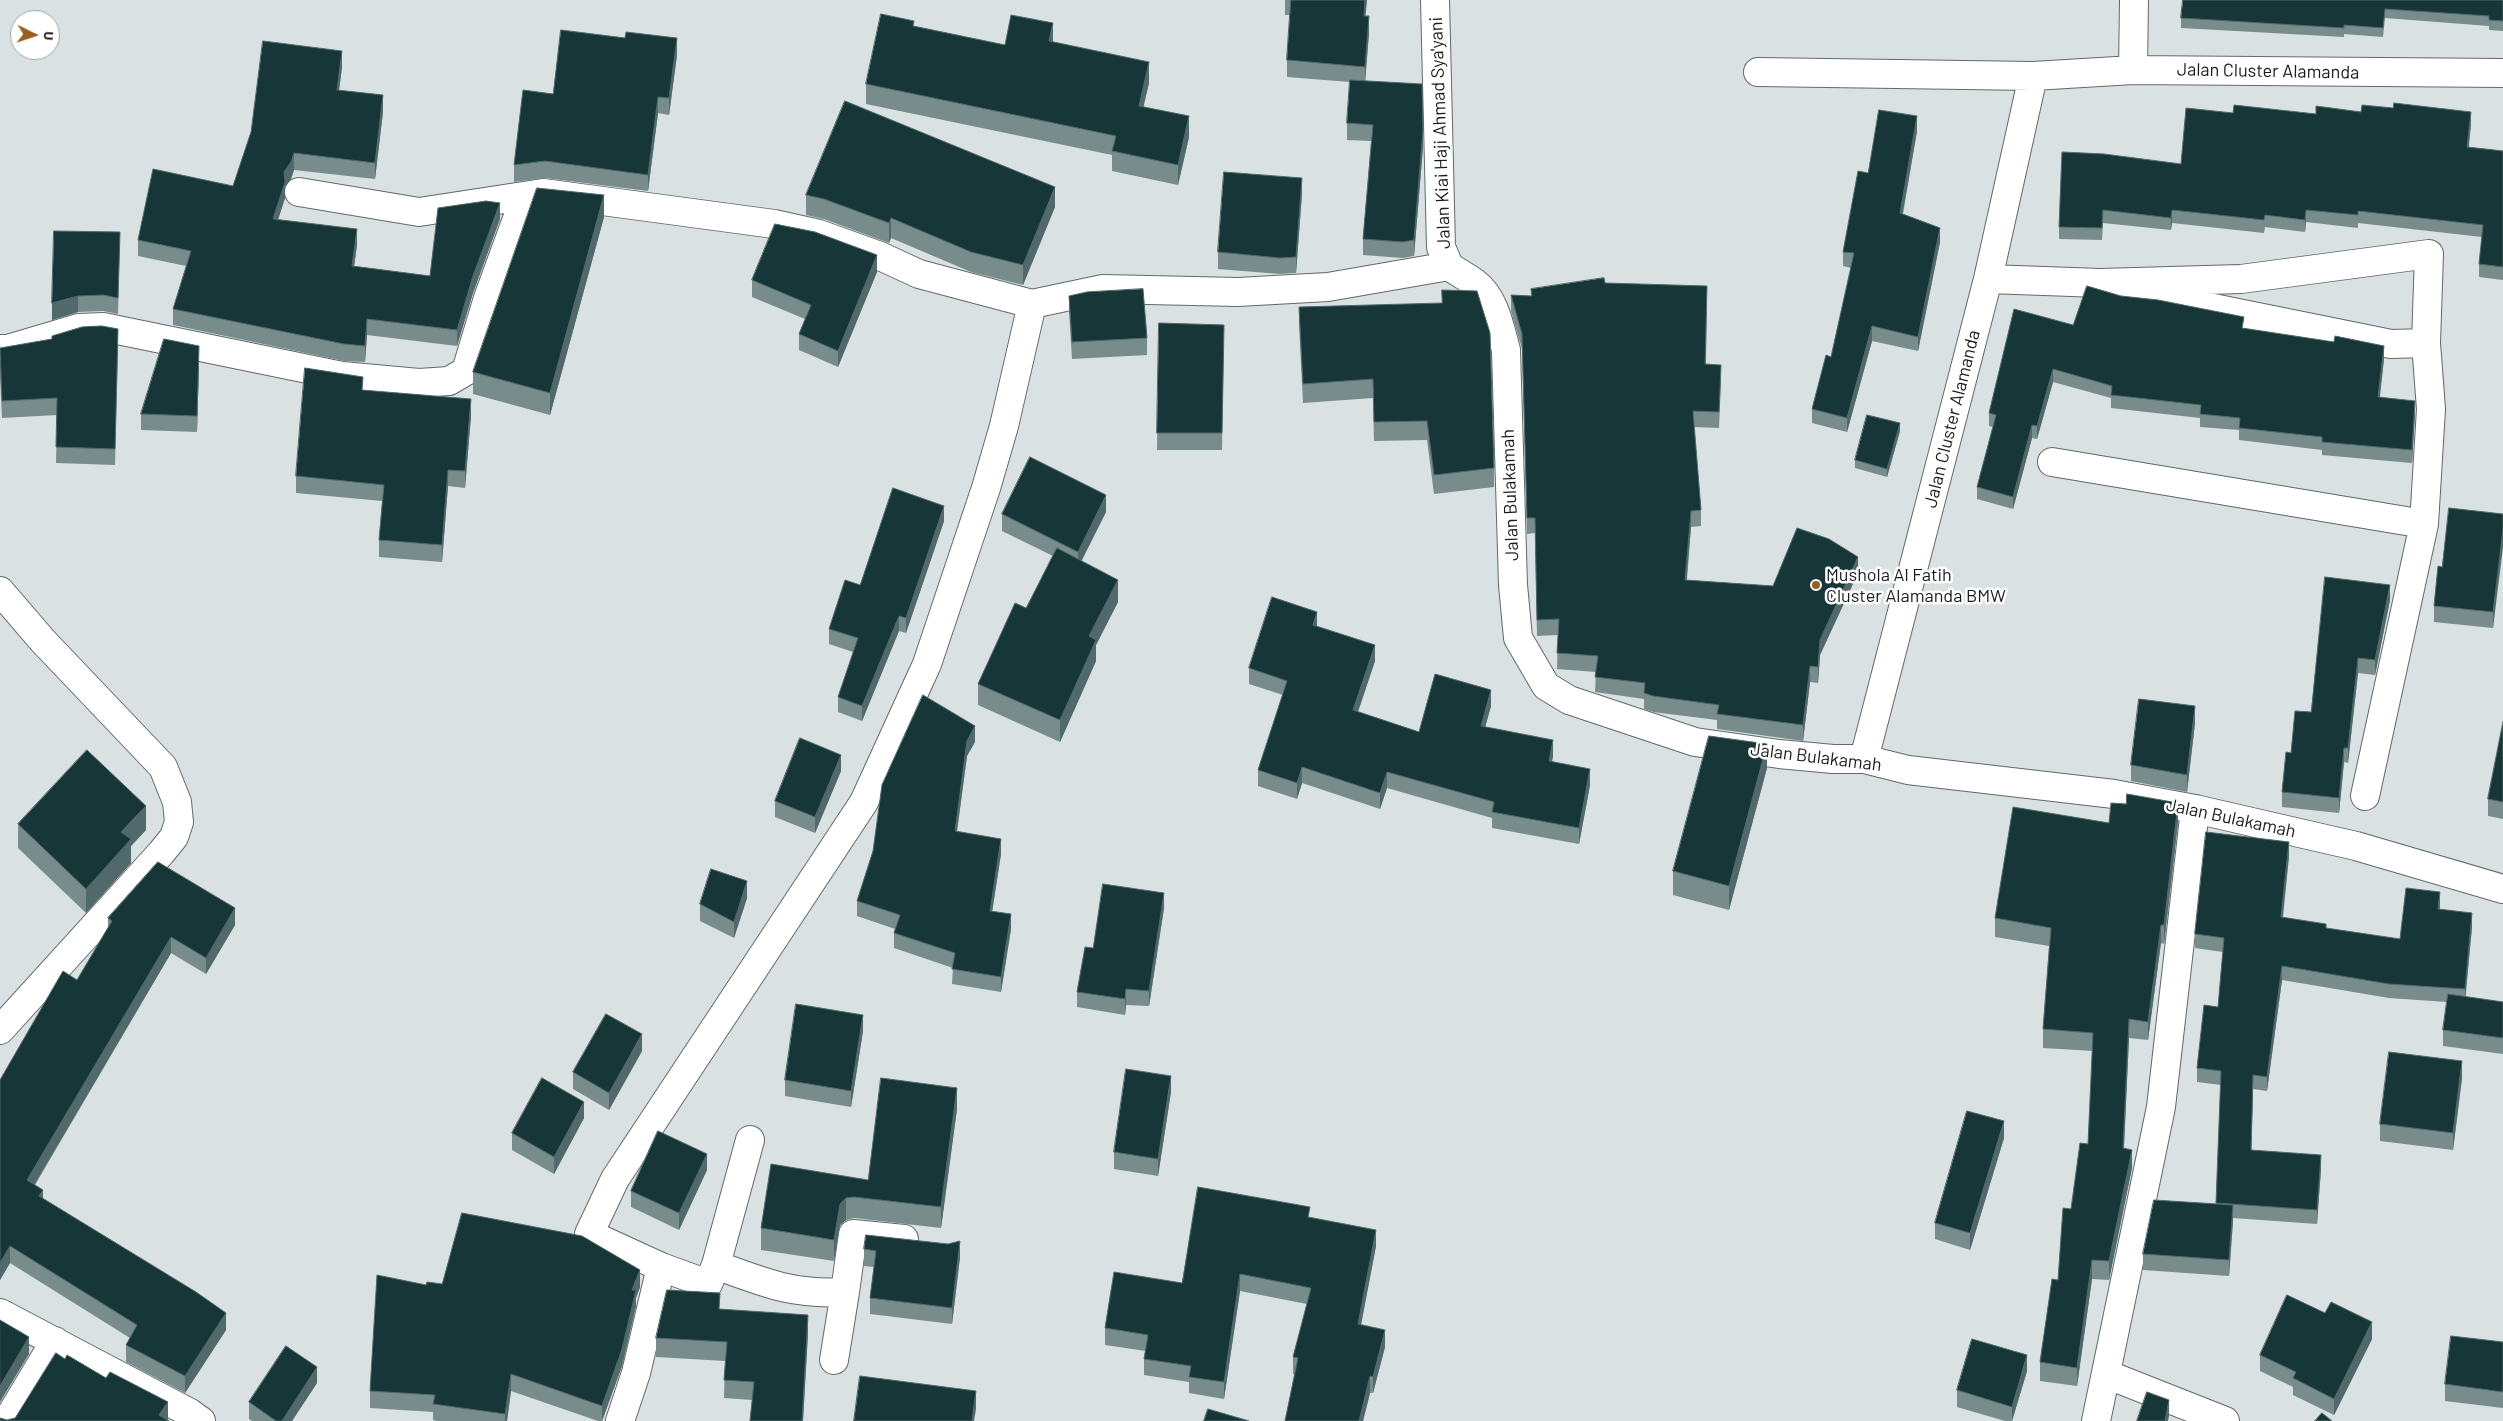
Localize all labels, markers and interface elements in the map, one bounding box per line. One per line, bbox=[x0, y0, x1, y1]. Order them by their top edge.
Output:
north arrow bbox=[10, 10, 60, 60]
street label: Jalan Kiai Haji Ahmad Sya'yani bbox=[1425, 17, 1455, 249]
text: U bbox=[41, 31, 58, 41]
street label: Jalan Cluster Alamanda bbox=[2177, 59, 2359, 83]
street label: Jalan Cluster Alamanda bbox=[1919, 328, 1985, 510]
street label: Jalan Bulakamah bbox=[1497, 429, 1523, 561]
place label: Mushola Al Fatih Cluster Alamanda BMW bbox=[1826, 564, 2006, 606]
marker: Mushola Al Fatih Cluster Alamanda BMW bbox=[1810, 579, 1822, 591]
street label: Jalan Bulakamah bbox=[1749, 738, 1883, 776]
street label: Jalan Bulakamah bbox=[2164, 794, 2298, 842]

